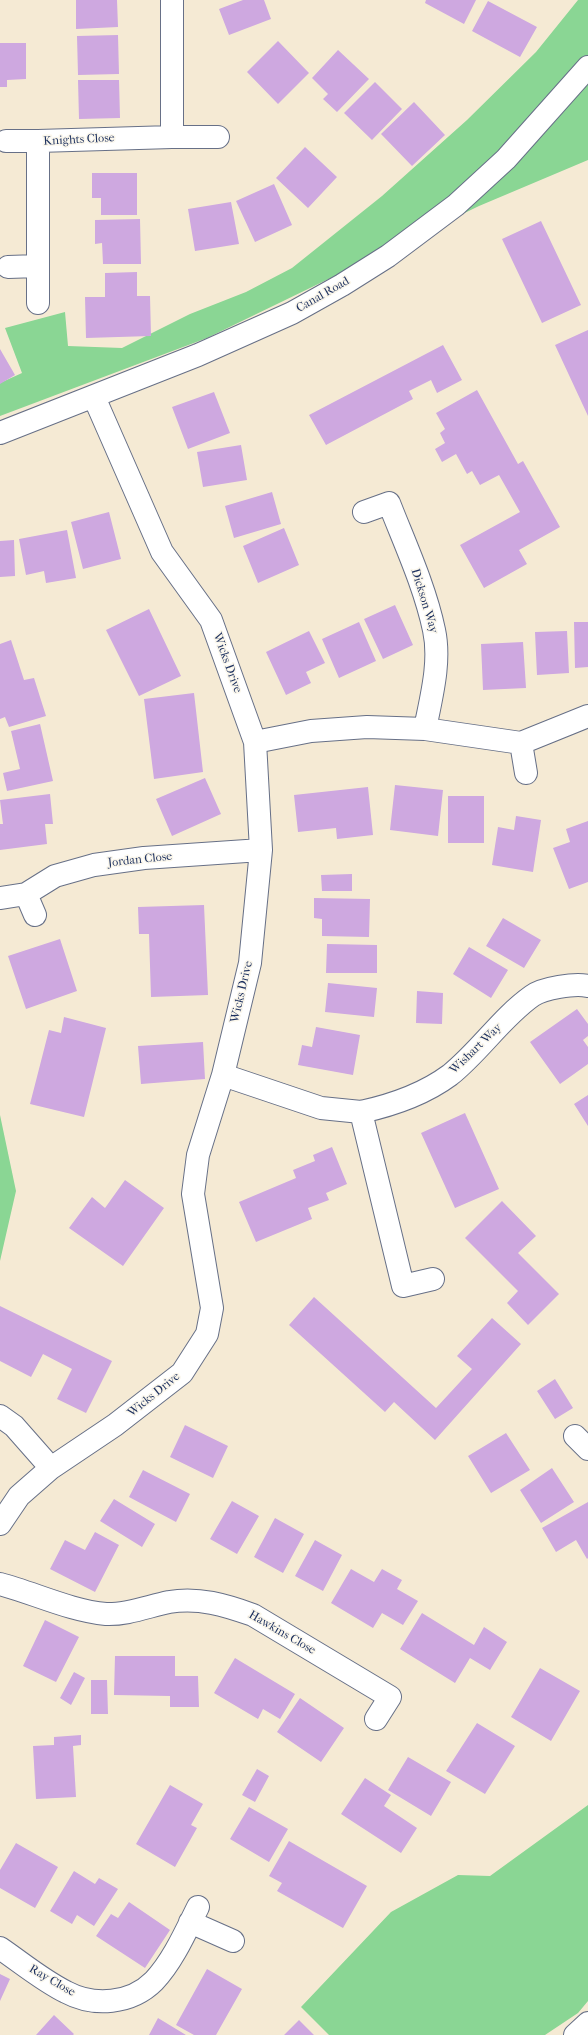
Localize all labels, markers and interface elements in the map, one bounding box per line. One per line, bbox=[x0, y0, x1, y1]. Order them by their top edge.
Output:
street label: Knights Close bbox=[43, 131, 115, 149]
street label: Canal Road bbox=[294, 274, 352, 316]
street label: Dickson Way bbox=[407, 567, 441, 635]
street label: Wicks Drive bbox=[209, 631, 245, 695]
street label: Jordan Close bbox=[107, 849, 173, 871]
street label: Wicks Drive bbox=[228, 960, 256, 1024]
street label: Wishart Way bbox=[447, 1021, 505, 1077]
street label: Wicks Drive bbox=[125, 1370, 183, 1420]
street label: Hawkins Close bbox=[246, 1608, 318, 1658]
street label: Ray Close bbox=[26, 1962, 78, 2000]

